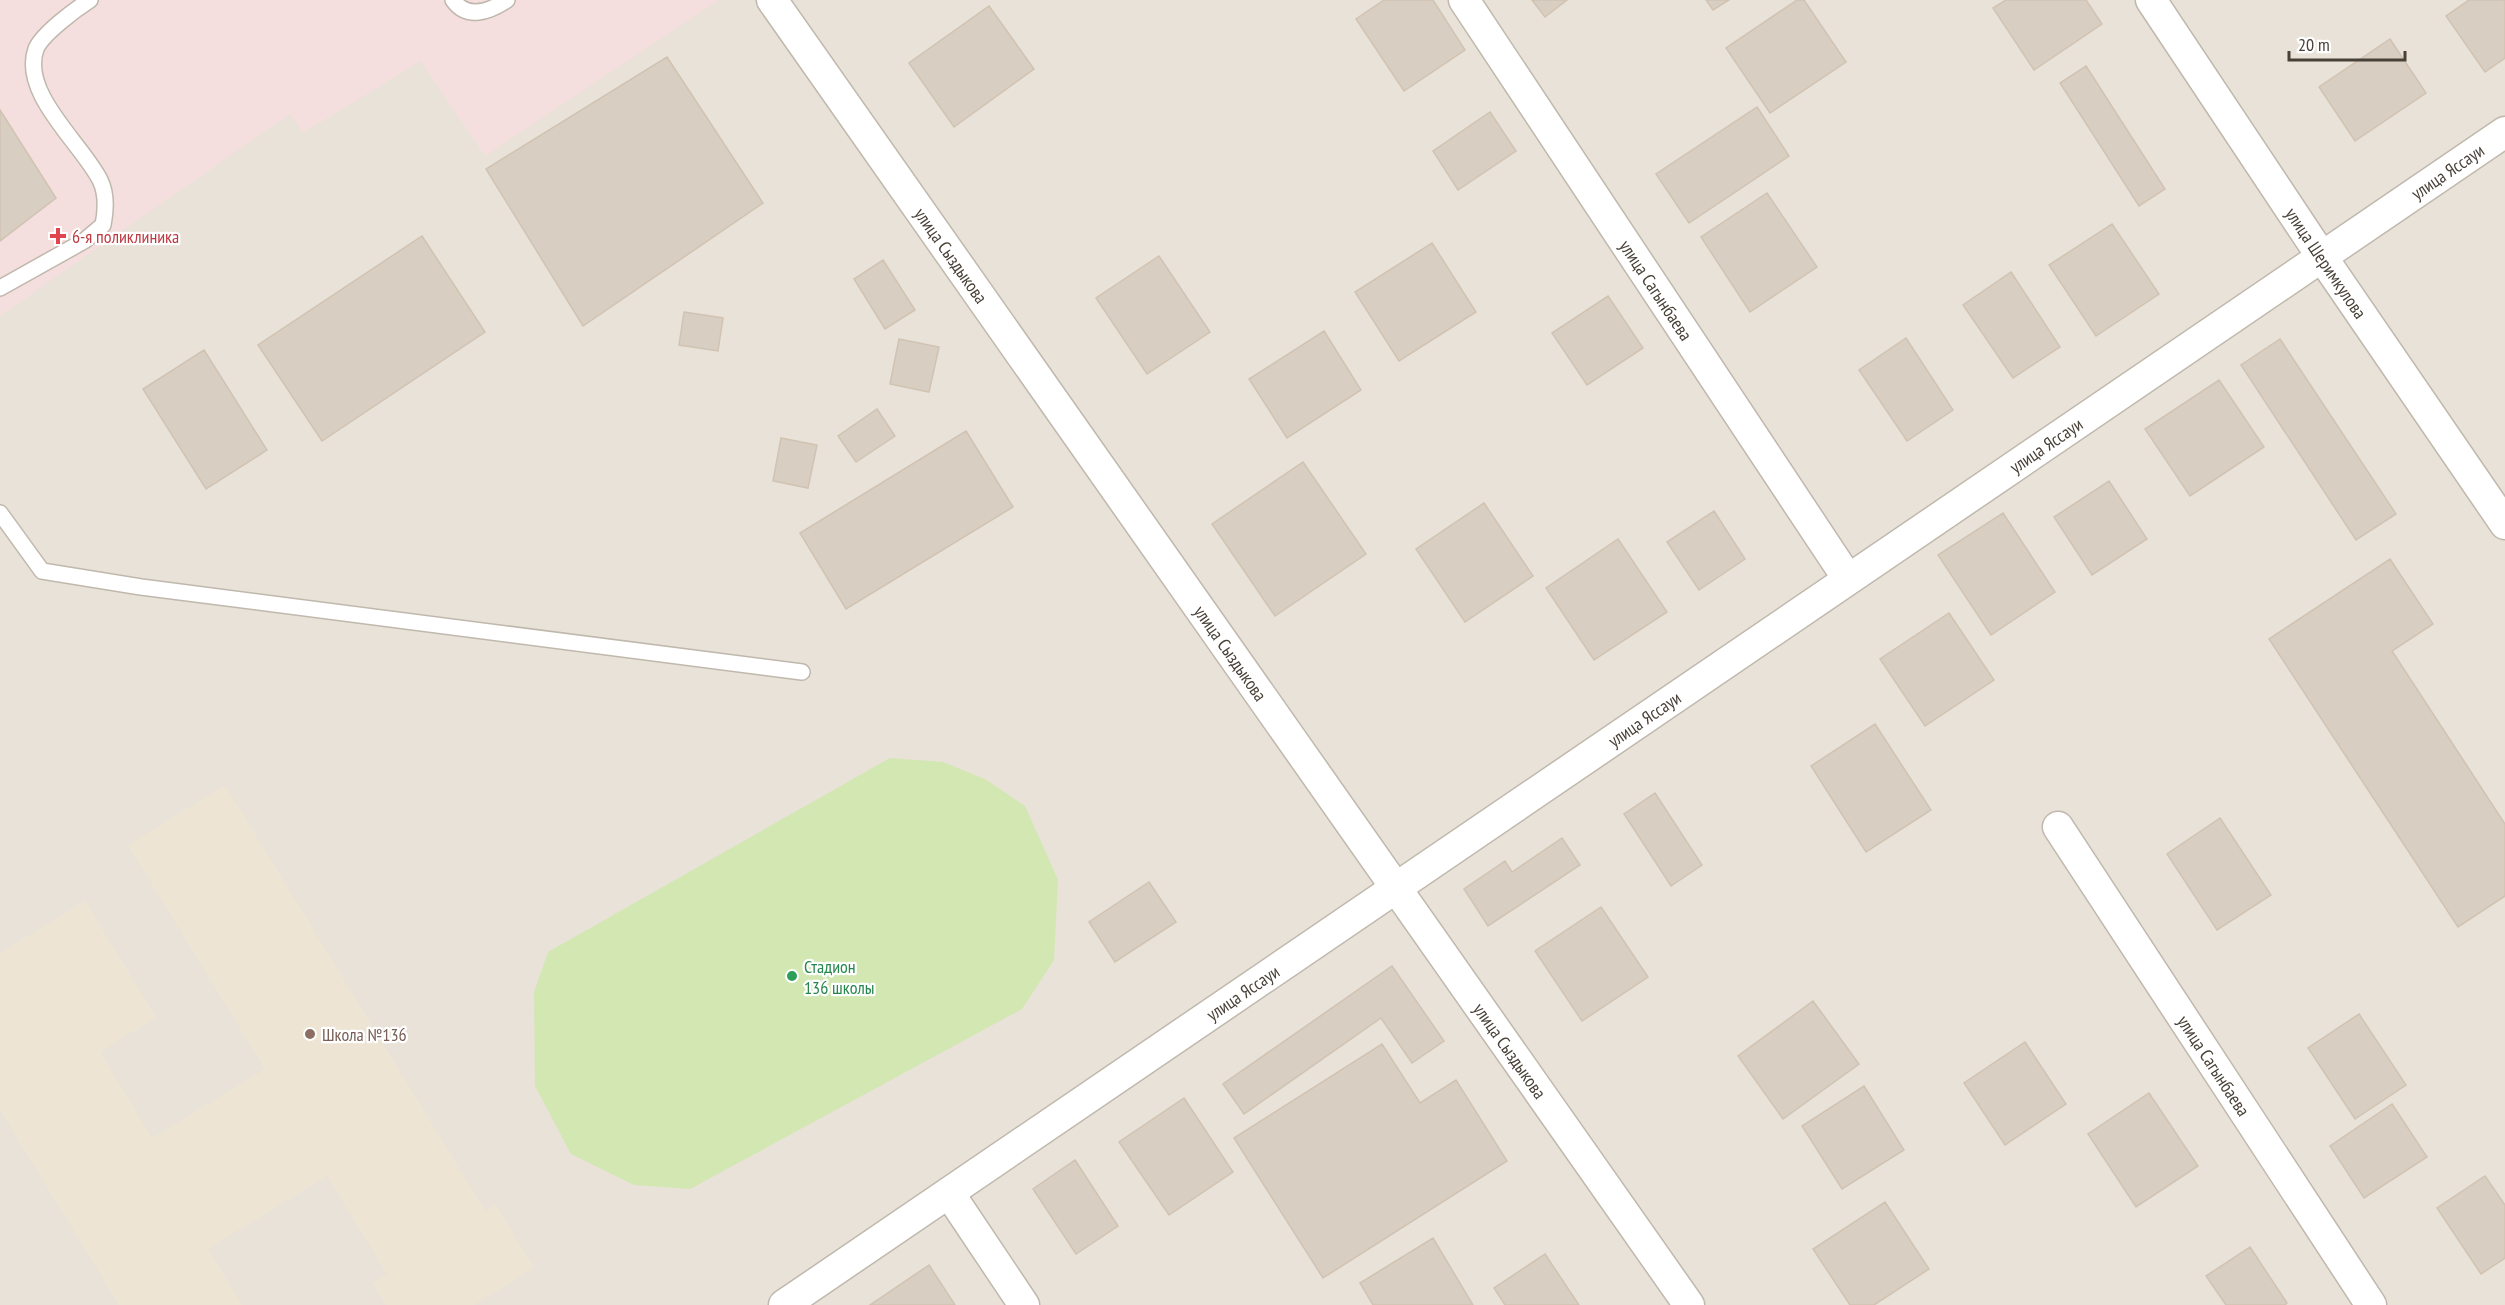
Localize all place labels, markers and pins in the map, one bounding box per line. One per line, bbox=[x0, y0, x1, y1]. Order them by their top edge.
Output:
place label: 6-я поликлиника bbox=[72, 225, 179, 248]
marker: 6-я поликлиника bbox=[49, 227, 67, 245]
place label: Стадион 136 школы bbox=[804, 955, 874, 999]
marker: Стадион 136 школы bbox=[785, 969, 799, 983]
place label: Школа №136 bbox=[322, 1023, 407, 1046]
marker: Школа №136 bbox=[303, 1027, 317, 1041]

